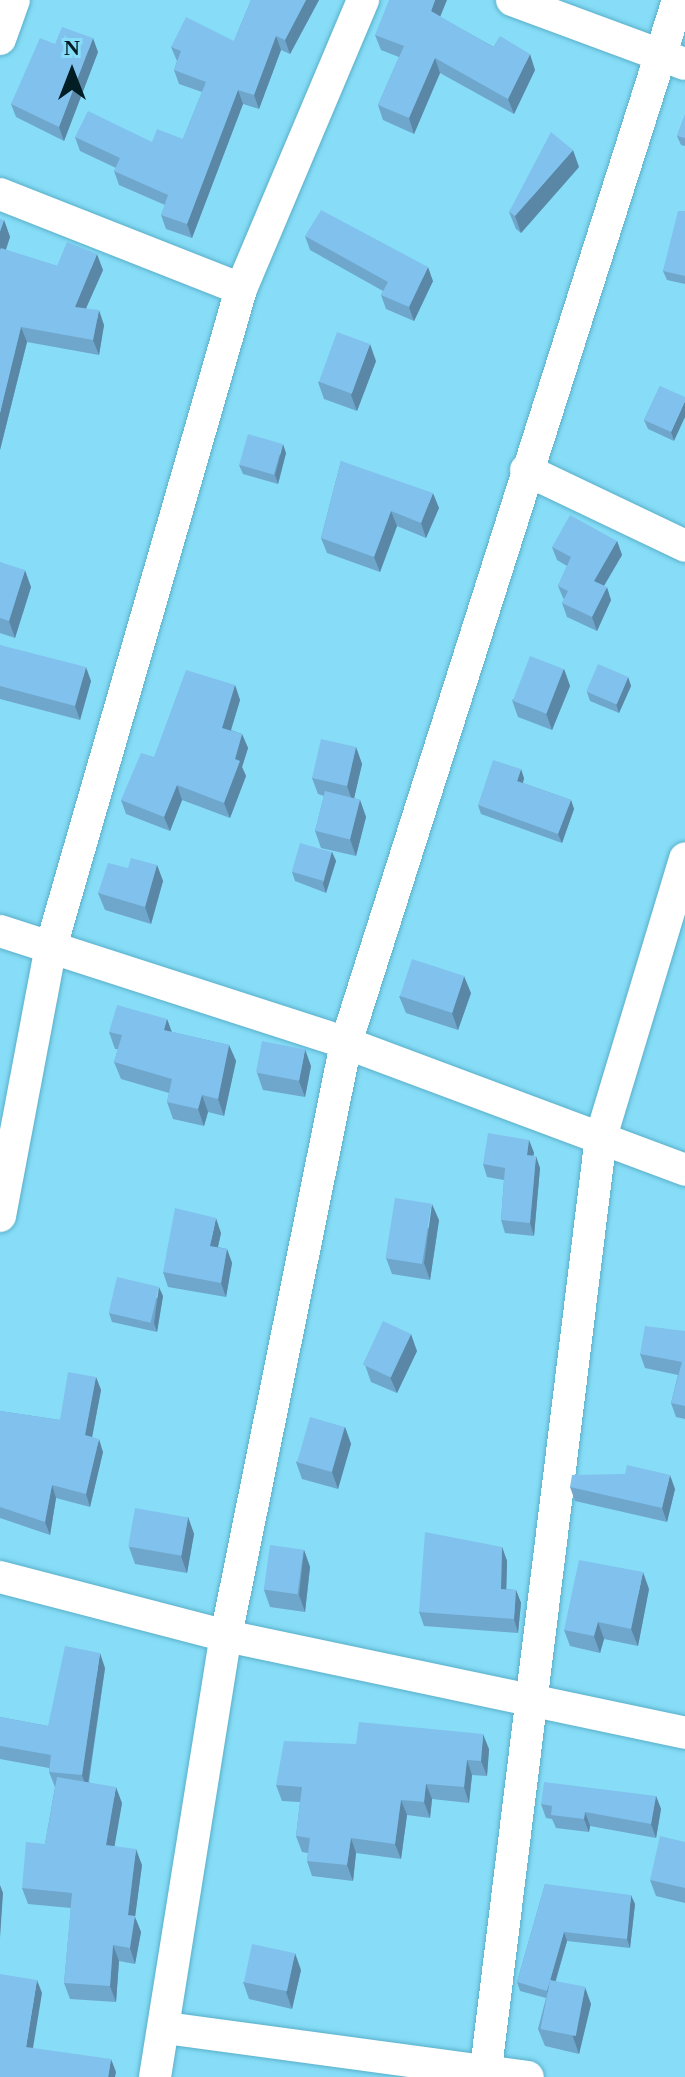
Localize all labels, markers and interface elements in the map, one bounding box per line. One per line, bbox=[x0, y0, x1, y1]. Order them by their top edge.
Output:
north arrow bbox=[32, 32, 112, 112]
text: N bbox=[64, 35, 80, 60]

